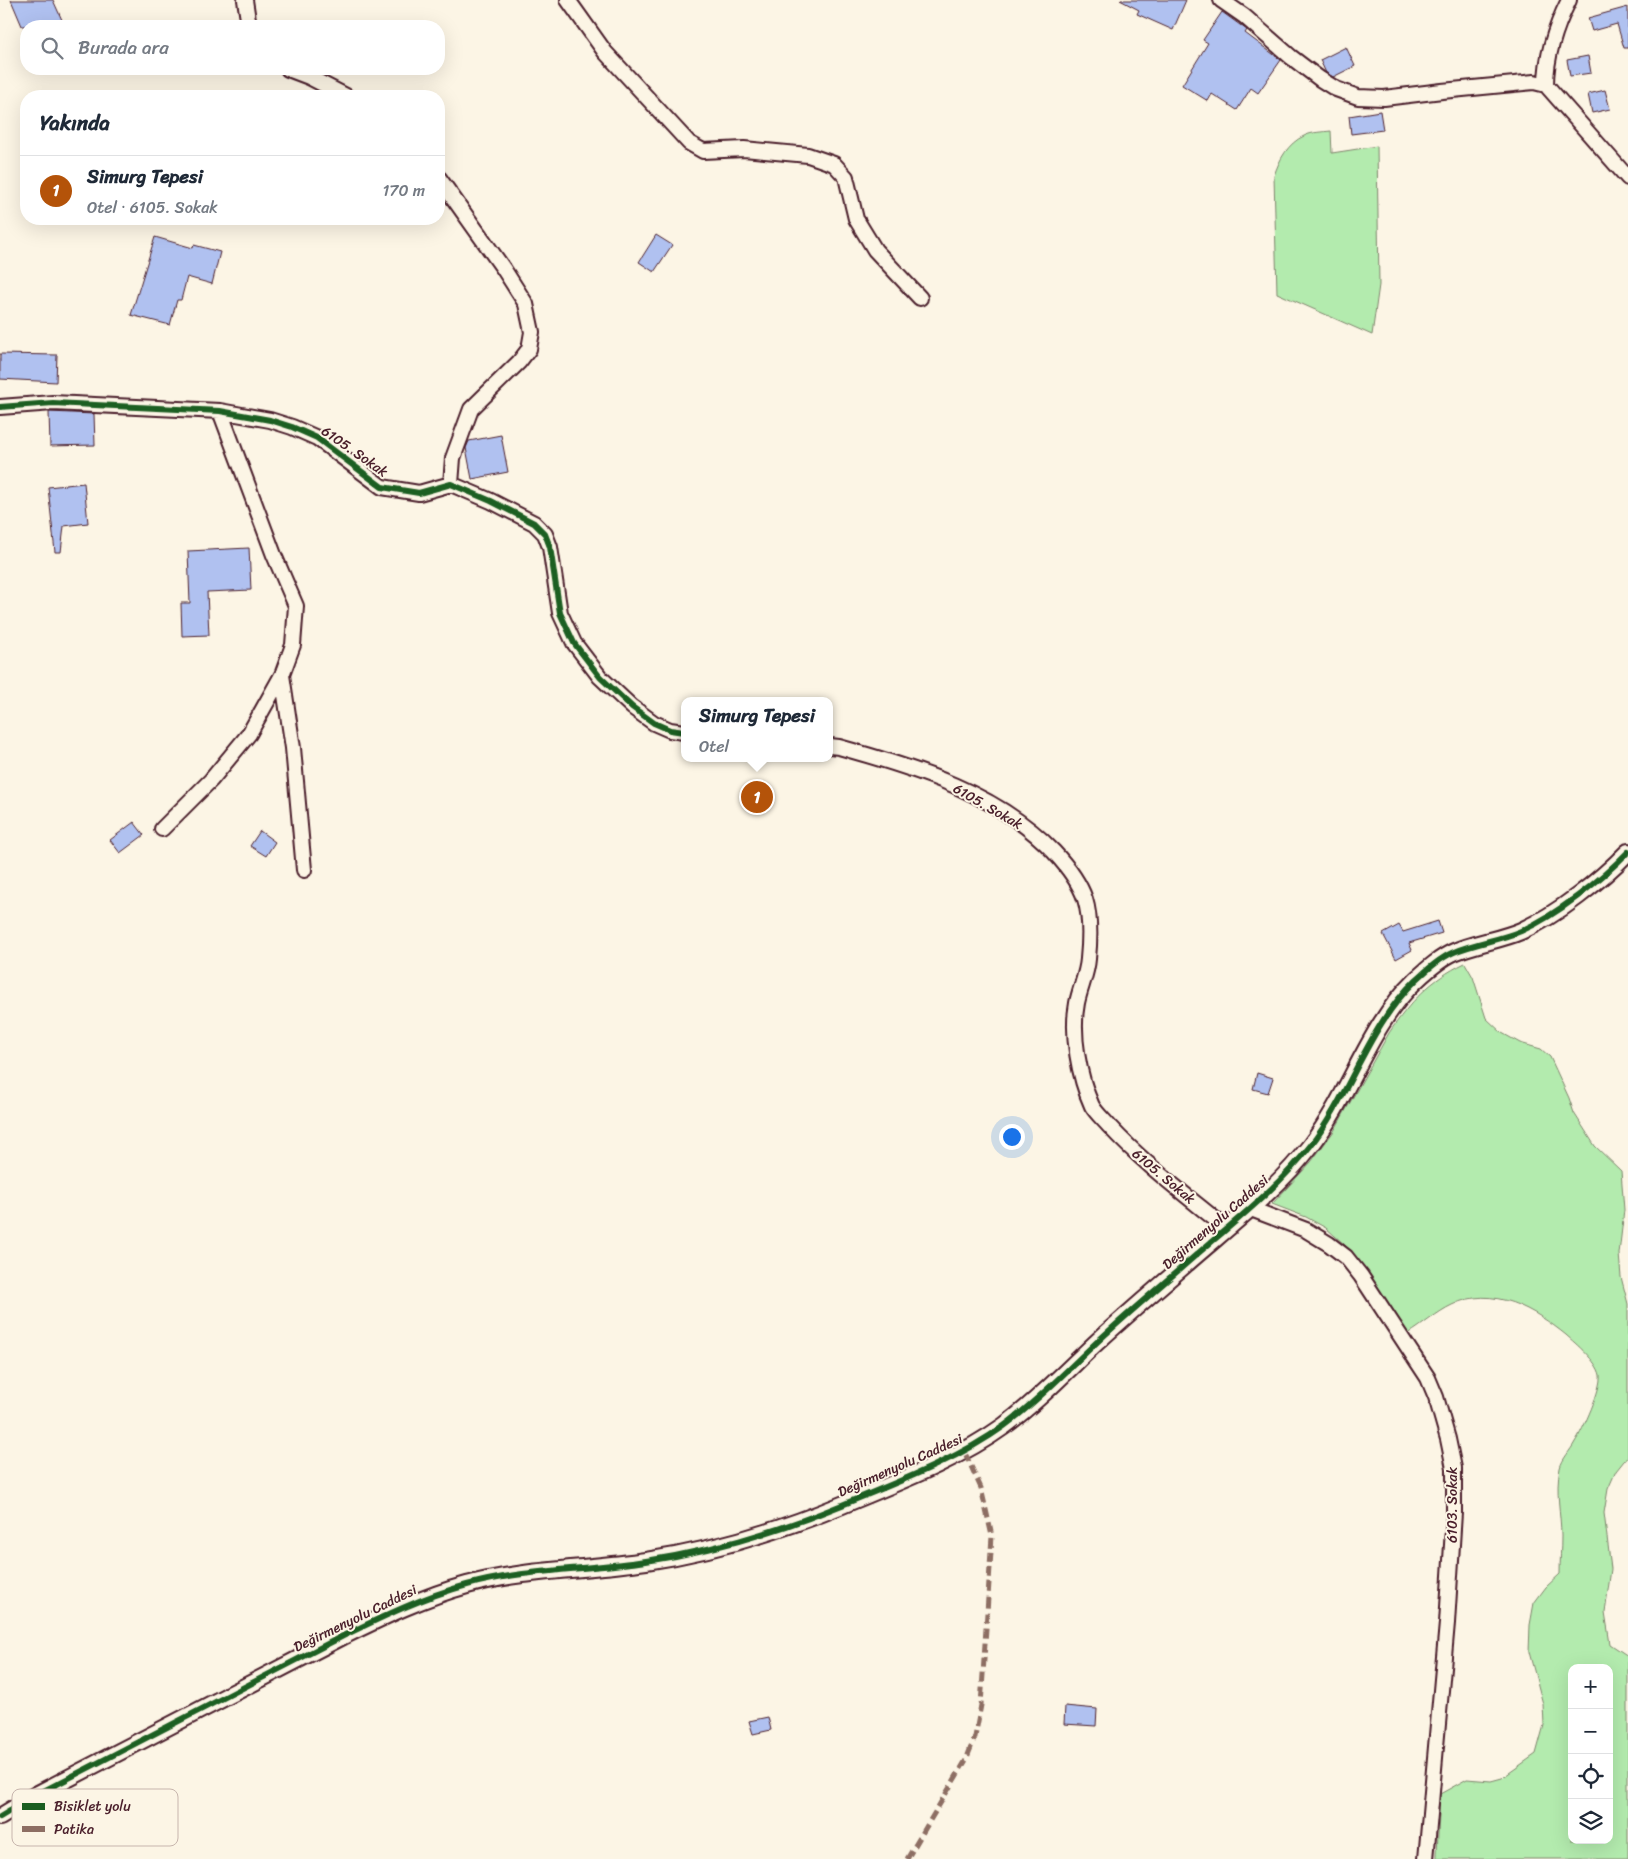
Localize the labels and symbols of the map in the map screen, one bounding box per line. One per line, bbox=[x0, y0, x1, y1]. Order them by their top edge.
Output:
street label: 6105. Sokak bbox=[316, 419, 394, 484]
street label: 6105. Sokak bbox=[948, 776, 1028, 837]
pin: 1 bbox=[741, 778, 773, 816]
your location bbox=[999, 1124, 1025, 1150]
street label: 6105. Sokak bbox=[1126, 1142, 1202, 1211]
street label: Değirmenyolu Caddesi bbox=[1156, 1168, 1275, 1276]
street label: Değirmenyolu Caddesi bbox=[834, 1426, 968, 1504]
street label: 6103. Sokak bbox=[1440, 1466, 1465, 1543]
street label: Değirmenyolu Caddesi bbox=[289, 1577, 422, 1659]
legend bbox=[12, 1789, 178, 1846]
text: Bisiklet yolu bbox=[54, 1794, 131, 1819]
text: Patika bbox=[54, 1817, 94, 1842]

